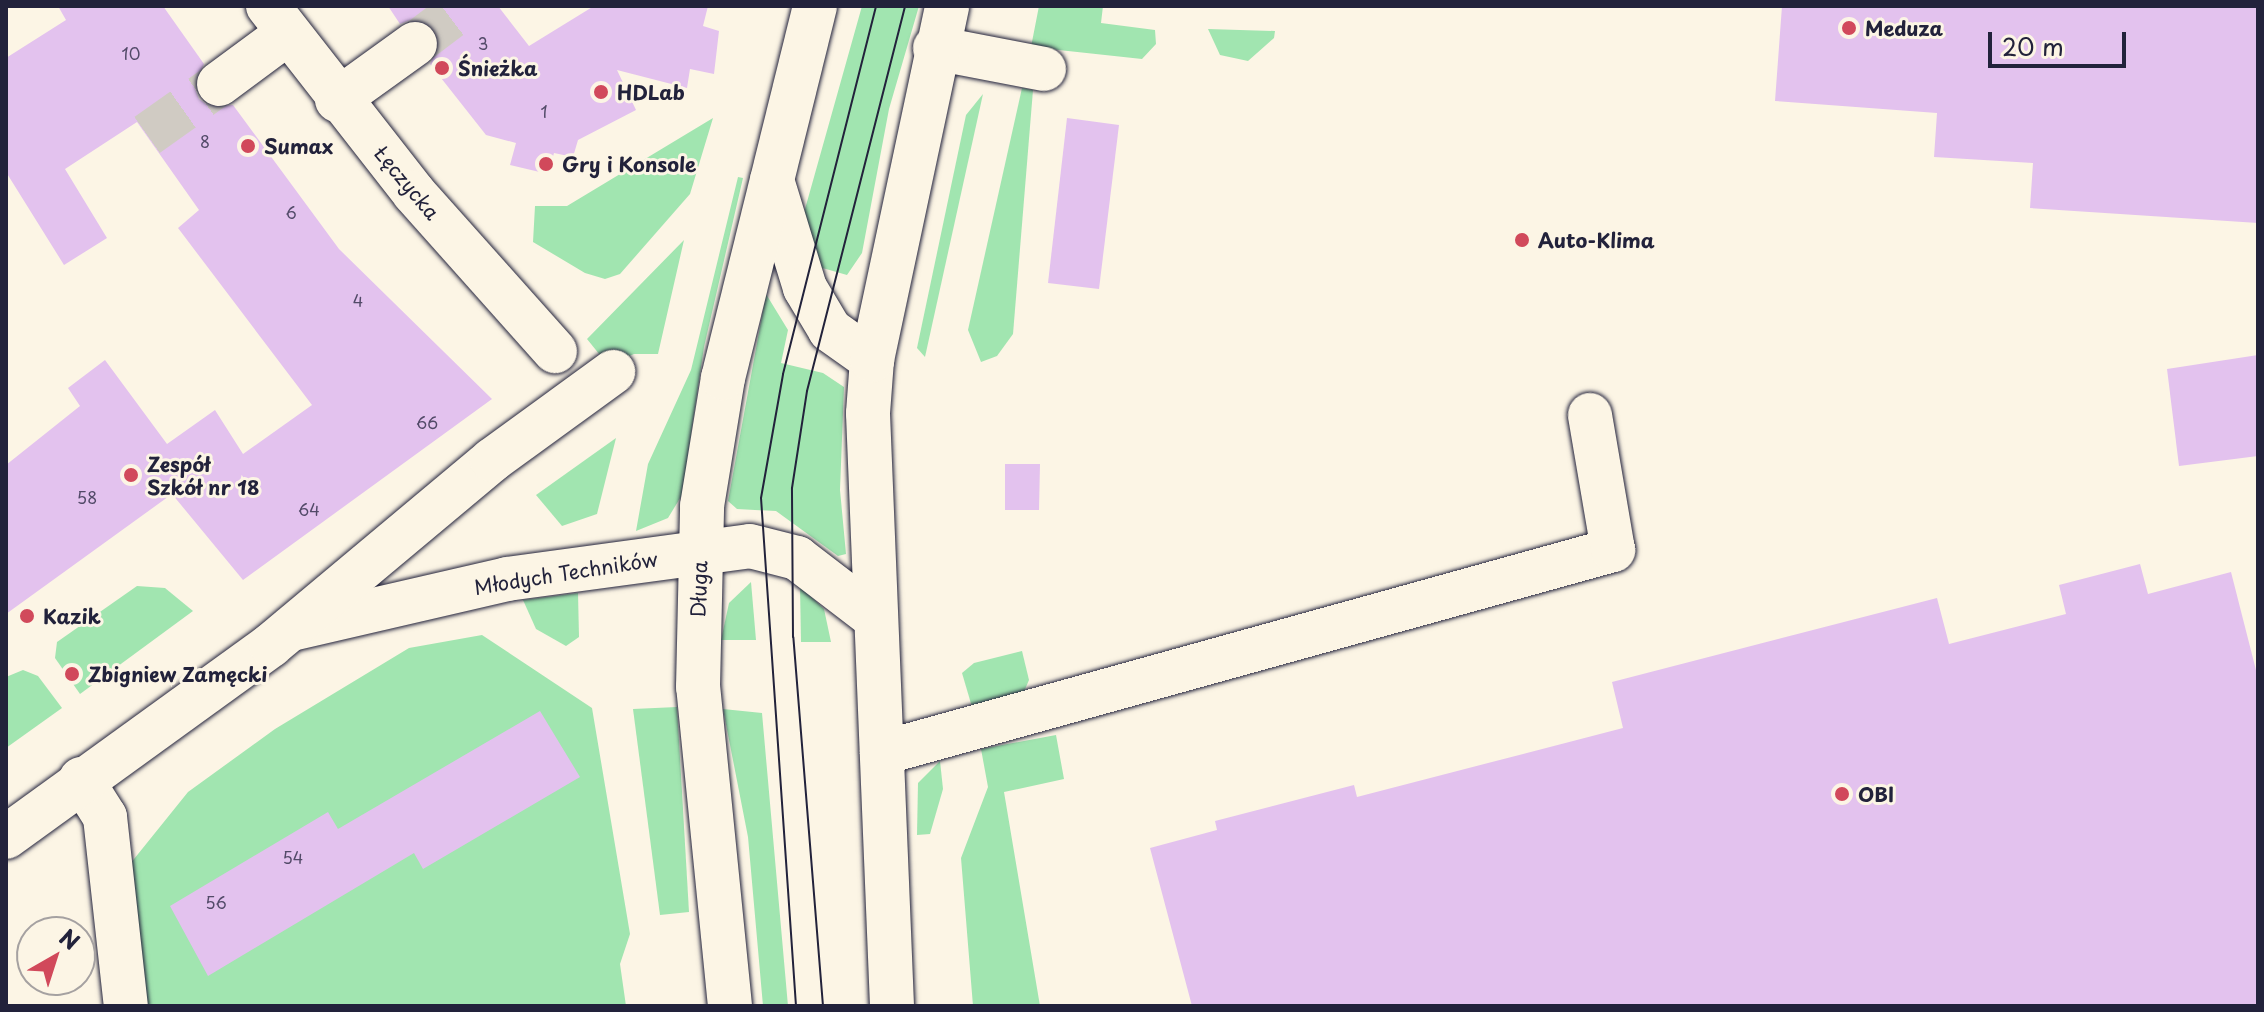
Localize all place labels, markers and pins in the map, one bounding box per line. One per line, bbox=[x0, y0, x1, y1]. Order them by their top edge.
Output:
place label: Meduza bbox=[1865, 16, 1943, 40]
marker: Meduza bbox=[1840, 19, 1858, 37]
place label: Śnieżka bbox=[458, 56, 537, 80]
marker: Śnieżka bbox=[433, 59, 451, 77]
place label: HDLab bbox=[617, 80, 685, 104]
marker: HDLab bbox=[592, 83, 610, 101]
place label: Sumax bbox=[264, 134, 333, 158]
marker: Sumax bbox=[239, 137, 257, 155]
place label: Gry i Konsole bbox=[562, 152, 697, 176]
marker: Gry i Konsole bbox=[537, 155, 555, 173]
place label: Auto-Klima bbox=[1538, 228, 1655, 252]
marker: Auto-Klima bbox=[1513, 231, 1531, 249]
place label: Zespół Szkół nr 18 bbox=[147, 452, 260, 499]
marker: Zespół Szkół nr 18 bbox=[122, 466, 140, 484]
place label: Kazik bbox=[43, 604, 101, 628]
marker: Kazik bbox=[18, 607, 36, 625]
place label: Zbigniew Zamęcki bbox=[88, 662, 269, 686]
marker: Zbigniew Zamęcki bbox=[63, 665, 81, 683]
place label: OBI bbox=[1858, 782, 1894, 806]
marker: OBI bbox=[1833, 785, 1851, 803]

